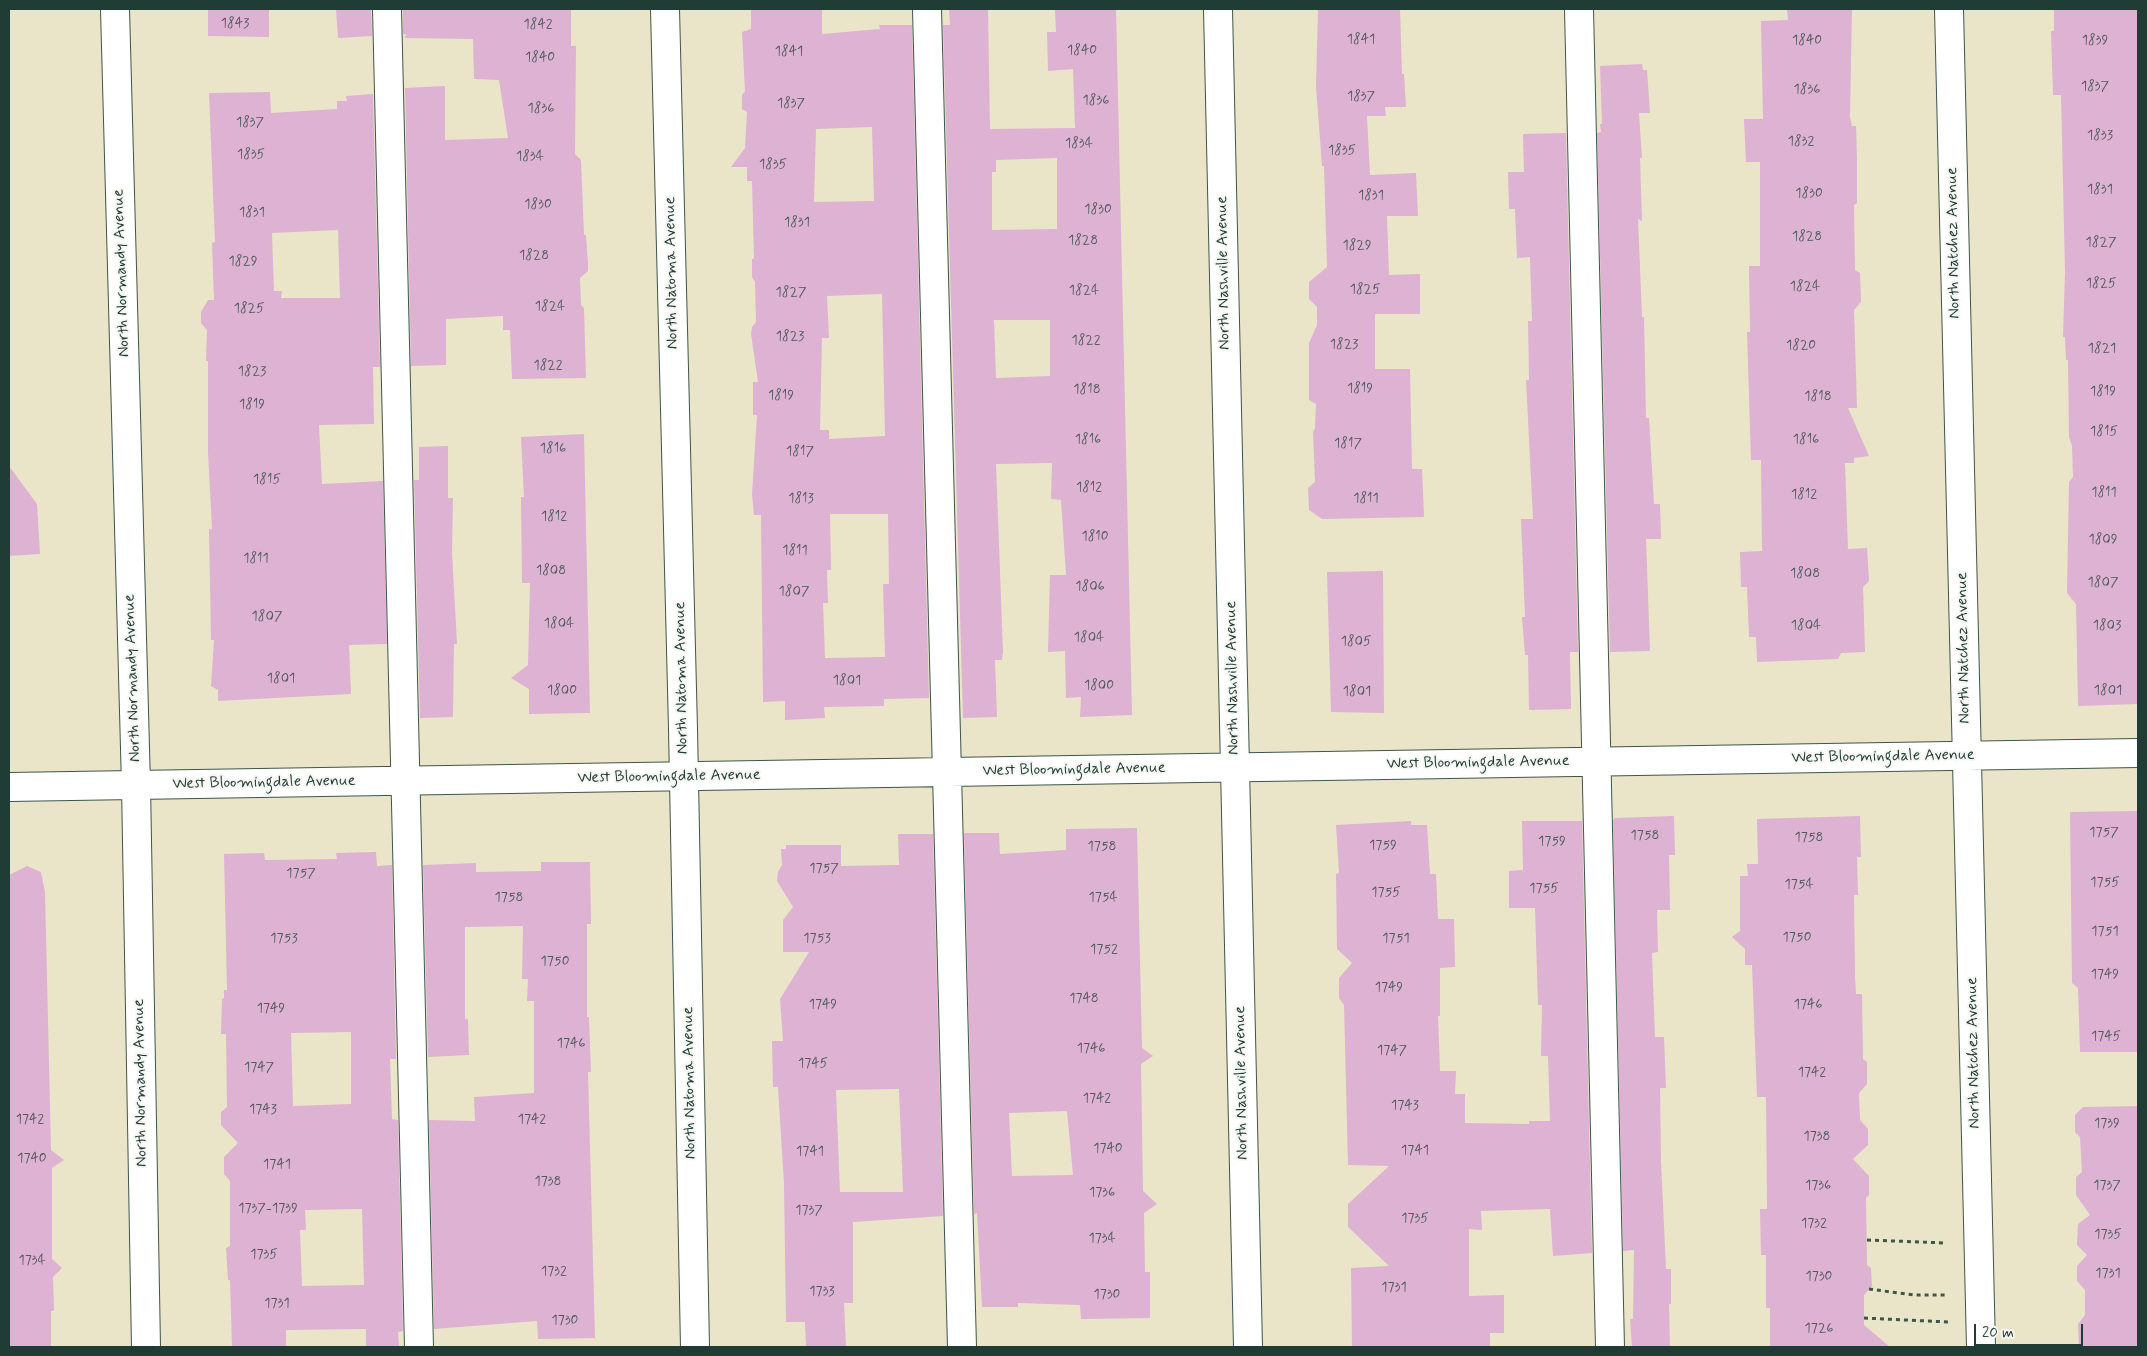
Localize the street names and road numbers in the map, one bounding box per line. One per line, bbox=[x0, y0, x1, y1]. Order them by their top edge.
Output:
street label: North Natchez Avenue bbox=[1943, 167, 1965, 319]
street label: North Normandy Avenue bbox=[109, 189, 135, 357]
street label: North Natoma Avenue bbox=[661, 196, 683, 350]
street label: North Nashville Avenue bbox=[1213, 196, 1235, 350]
street label: North Natchez Avenue bbox=[1953, 572, 1975, 724]
street label: North Normandy Avenue bbox=[120, 594, 146, 762]
street label: North Natoma Avenue bbox=[671, 601, 693, 755]
street label: North Nashville Avenue bbox=[1222, 601, 1244, 755]
street label: West Bloomingdale Avenue bbox=[1791, 746, 1975, 768]
street label: West Bloomingdale Avenue bbox=[1386, 752, 1570, 774]
street label: West Bloomingdale Avenue bbox=[982, 759, 1166, 781]
street label: West Bloomingdale Avenue bbox=[577, 766, 761, 788]
street label: West Bloomingdale Avenue bbox=[172, 772, 356, 794]
street label: North Natchez Avenue bbox=[1963, 977, 1985, 1129]
street label: North Normandy Avenue bbox=[130, 999, 152, 1167]
street label: North Natoma Avenue bbox=[679, 1006, 701, 1160]
street label: North Nashville Avenue bbox=[1231, 1006, 1253, 1160]

